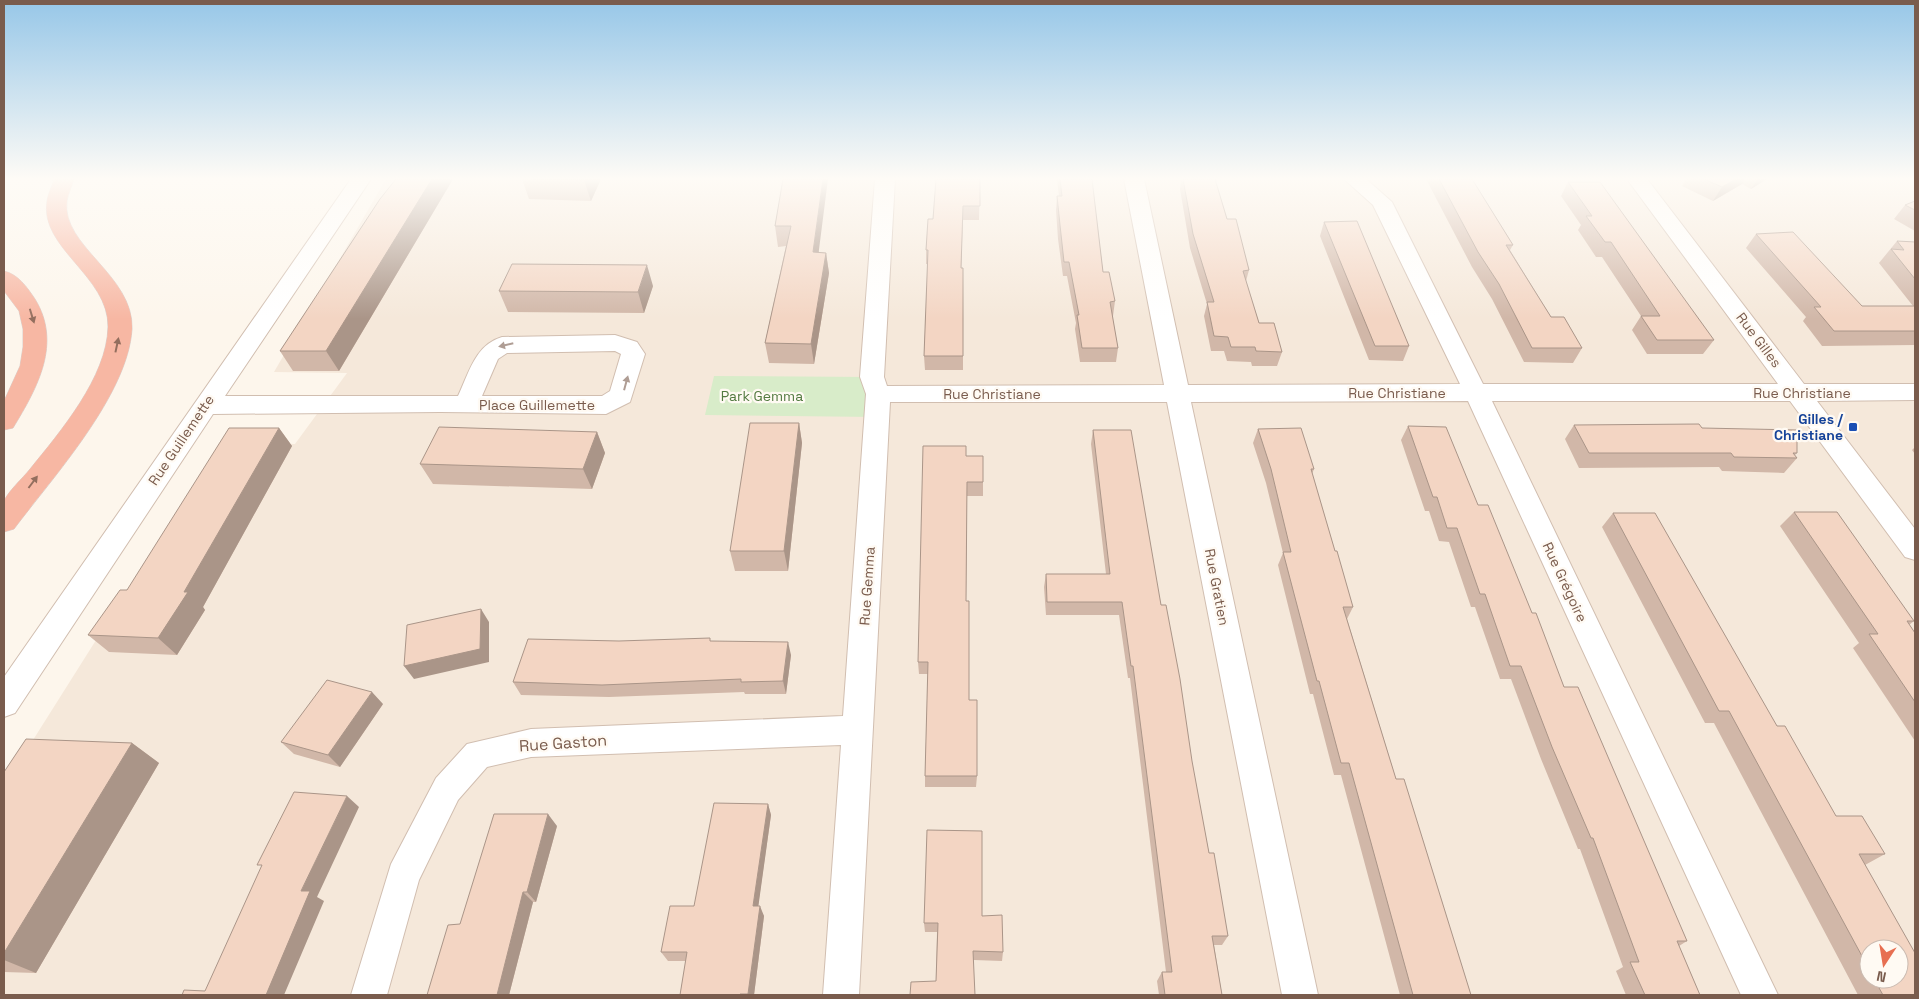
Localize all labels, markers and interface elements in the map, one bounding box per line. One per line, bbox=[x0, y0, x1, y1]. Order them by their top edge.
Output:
one-way arrow bbox=[29, 308, 37, 323]
street label: Rue Gilles bbox=[1732, 309, 1786, 371]
one-way arrow bbox=[114, 337, 122, 353]
one-way arrow bbox=[499, 341, 514, 349]
one-way arrow bbox=[622, 376, 630, 391]
street label: Rue Christiane bbox=[1348, 384, 1446, 402]
street label: Rue Christiane bbox=[1753, 384, 1851, 402]
street label: Rue Christiane bbox=[943, 385, 1041, 403]
park label: Park Gemma bbox=[721, 387, 803, 405]
street label: Rue Guillemette bbox=[144, 391, 218, 489]
street label: Place Guillemette bbox=[479, 396, 595, 414]
place label: Gilles / Christiane bbox=[1774, 410, 1844, 444]
marker: Gilles / Christiane bbox=[1847, 421, 1859, 433]
one-way arrow bbox=[28, 475, 38, 489]
street label: Rue Grégoire bbox=[1539, 539, 1591, 625]
street label: Rue Gemma bbox=[855, 546, 879, 626]
street label: Rue Gratien bbox=[1201, 547, 1233, 627]
street label: Rue Gaston bbox=[518, 729, 608, 757]
north arrow bbox=[1859, 939, 1909, 989]
text: N bbox=[1875, 967, 1888, 986]

